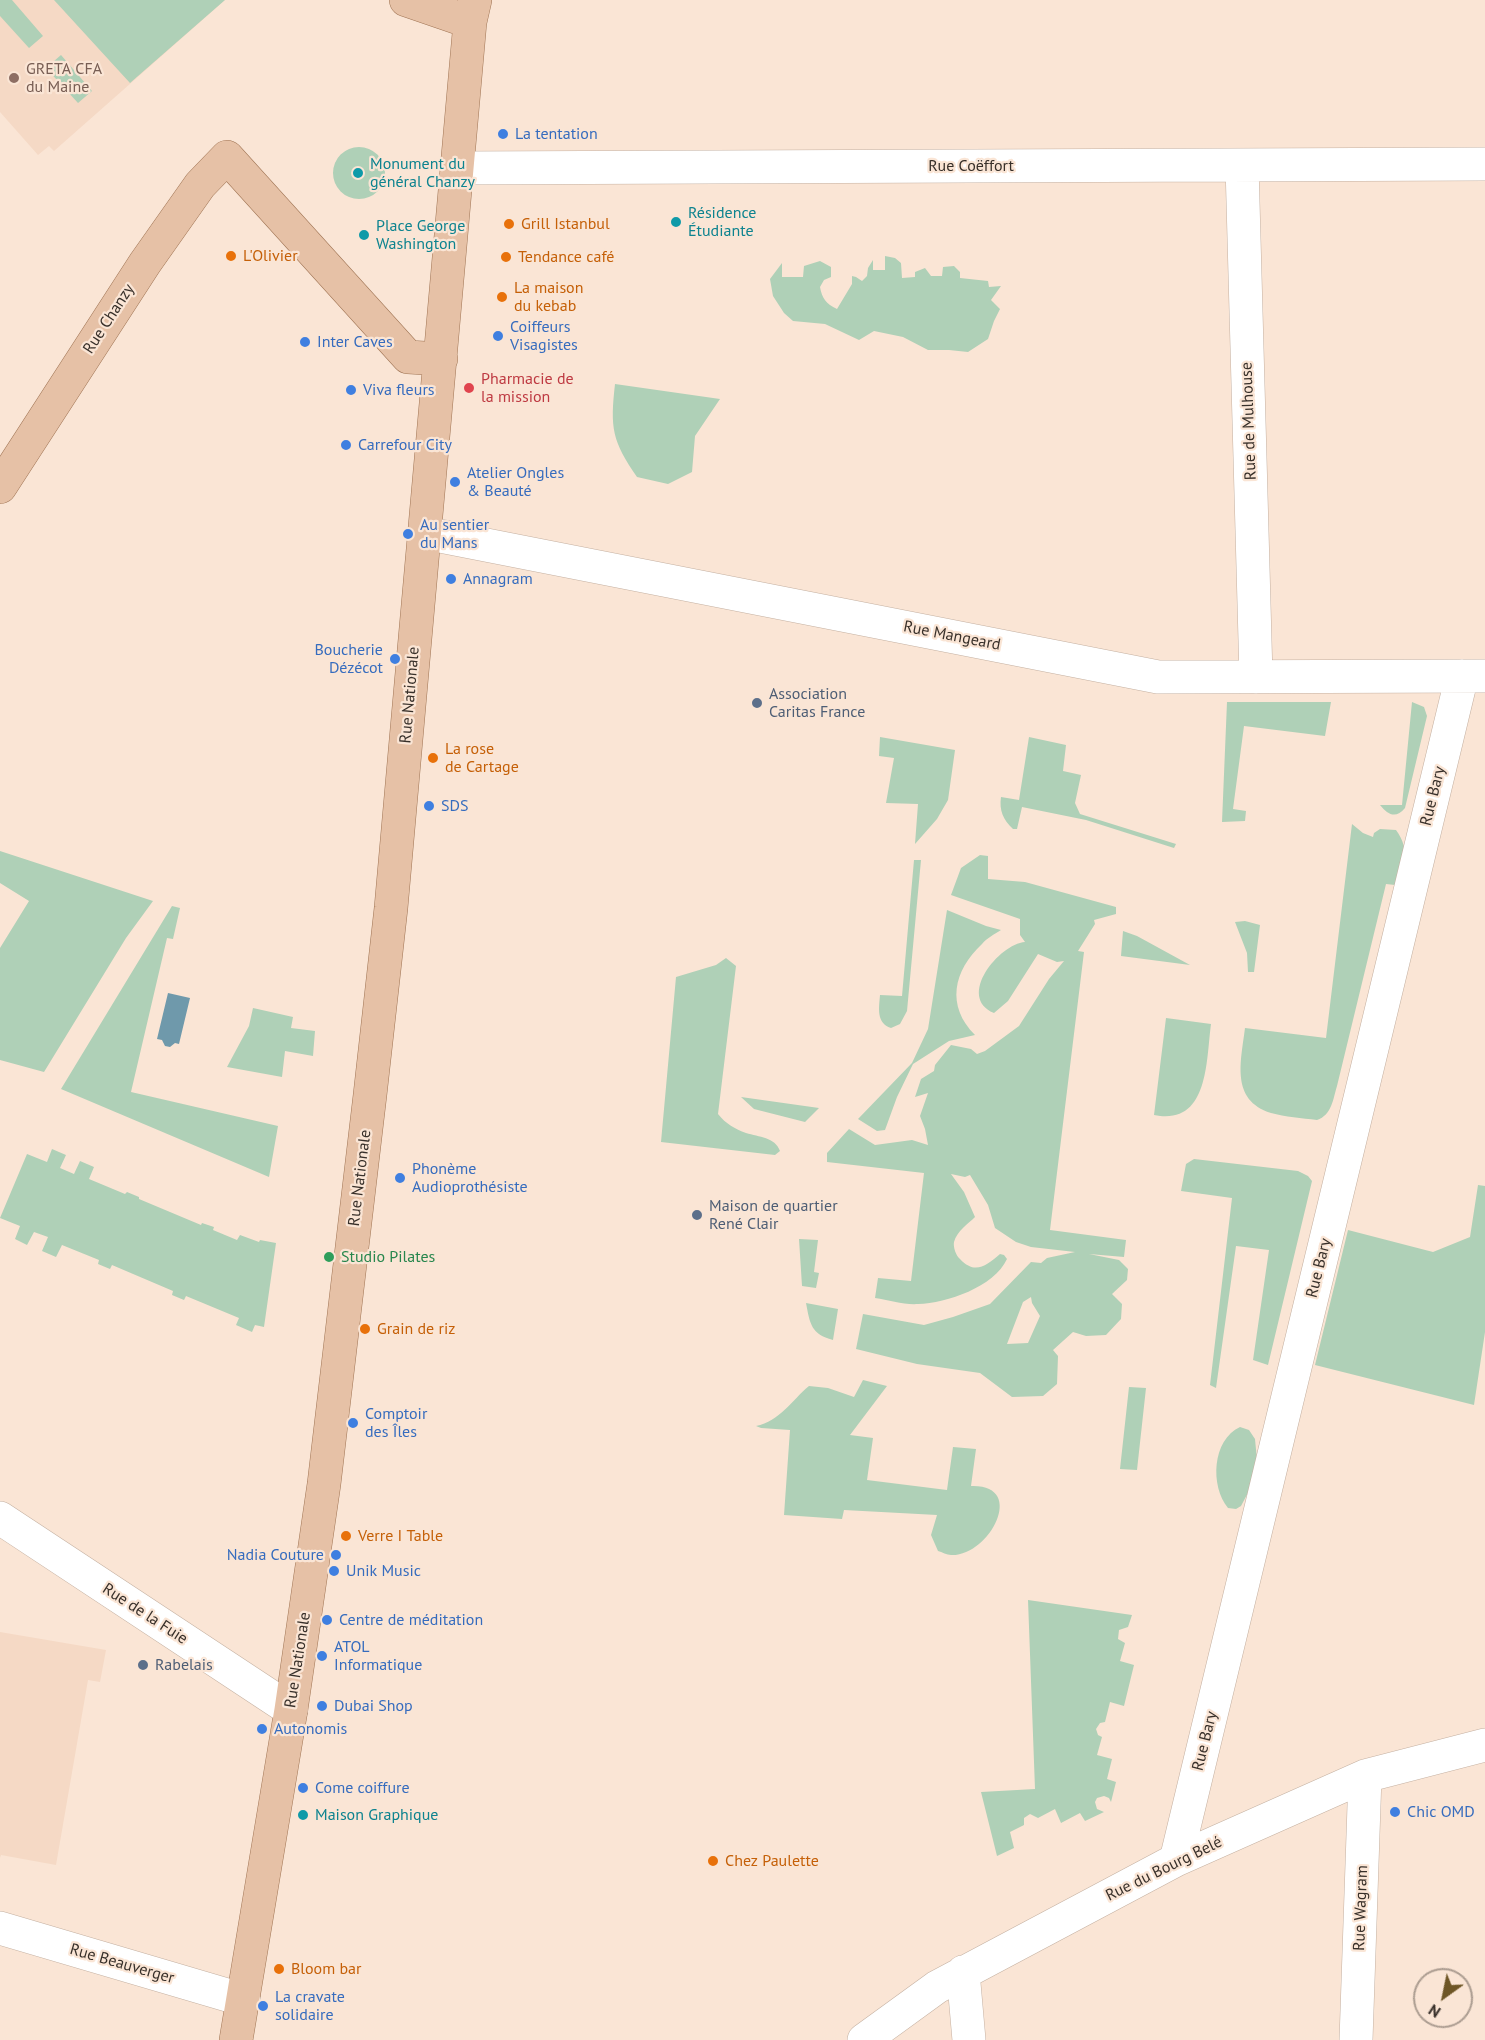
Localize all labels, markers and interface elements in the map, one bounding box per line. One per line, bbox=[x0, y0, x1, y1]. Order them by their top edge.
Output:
place label: GRETA CFA du Maine bbox=[26, 59, 102, 97]
marker: GRETA CFA du Maine bbox=[7, 71, 21, 85]
place label: La tentation bbox=[515, 124, 598, 144]
marker: La tentation bbox=[496, 127, 510, 141]
place label: Monument du général Chanzy bbox=[370, 154, 475, 192]
street label: Rue Coëffort bbox=[928, 156, 1014, 176]
marker: Monument du général Chanzy bbox=[351, 166, 365, 180]
place label: Résidence Étudiante bbox=[688, 203, 756, 241]
place label: Grill Istanbul bbox=[521, 214, 610, 234]
marker: Résidence Étudiante bbox=[669, 215, 683, 229]
place label: Place George Washington bbox=[376, 216, 465, 254]
marker: Grill Istanbul bbox=[502, 217, 516, 231]
marker: Place George Washington bbox=[357, 228, 371, 242]
place label: L'Olivier bbox=[243, 246, 298, 266]
place label: Tendance café bbox=[518, 247, 614, 267]
marker: L'Olivier bbox=[224, 249, 238, 263]
marker: Tendance café bbox=[499, 250, 513, 264]
place label: La maison du kebab bbox=[514, 278, 583, 316]
street label: Rue Chanzy bbox=[79, 280, 139, 358]
marker: La maison du kebab bbox=[495, 290, 509, 304]
place label: Coiffeurs Visagistes bbox=[510, 317, 578, 355]
marker: Coiffeurs Visagistes bbox=[491, 329, 505, 343]
place label: Inter Caves bbox=[317, 332, 393, 352]
marker: Inter Caves bbox=[298, 335, 312, 349]
street label: Rue de Mulhouse bbox=[1237, 362, 1261, 480]
place label: Pharmacie de la mission bbox=[481, 369, 574, 407]
place label: Viva fleurs bbox=[363, 380, 435, 400]
marker: Pharmacie de la mission bbox=[462, 381, 476, 395]
marker: Viva fleurs bbox=[344, 383, 358, 397]
place label: Carrefour City bbox=[358, 435, 452, 455]
marker: Carrefour City bbox=[339, 438, 353, 452]
place label: Atelier Ongles & Beauté bbox=[467, 463, 564, 501]
marker: Atelier Ongles & Beauté bbox=[448, 475, 462, 489]
place label: Au sentier du Mans bbox=[420, 515, 489, 553]
marker: Au sentier du Mans bbox=[401, 527, 415, 541]
place label: Annagram bbox=[463, 569, 533, 589]
marker: Annagram bbox=[444, 572, 458, 586]
street label: Rue Mangeard bbox=[902, 617, 1002, 655]
place label: Boucherie Dézécot bbox=[315, 640, 383, 678]
street label: Rue Nationale bbox=[396, 646, 424, 744]
marker: Boucherie Dézécot bbox=[388, 652, 402, 666]
place label: Association Caritas France bbox=[769, 684, 865, 722]
marker: Association Caritas France bbox=[750, 696, 764, 710]
place label: La rose de Cartage bbox=[445, 739, 519, 777]
marker: La rose de Cartage bbox=[426, 751, 440, 765]
street label: Rue Bary bbox=[1416, 764, 1450, 828]
place label: SDS bbox=[441, 796, 468, 816]
marker: SDS bbox=[422, 799, 436, 813]
street label: Rue Nationale bbox=[345, 1129, 375, 1227]
place label: Phonème Audioprothésiste bbox=[412, 1159, 528, 1197]
marker: Phonème Audioprothésiste bbox=[393, 1171, 407, 1185]
place label: Maison de quartier René Clair bbox=[709, 1196, 838, 1234]
marker: Maison de quartier René Clair bbox=[690, 1208, 704, 1222]
street label: Rue Bary bbox=[1302, 1236, 1336, 1300]
place label: Studio Pilates bbox=[341, 1247, 435, 1267]
marker: Studio Pilates bbox=[322, 1250, 336, 1264]
place label: Grain de riz bbox=[377, 1319, 455, 1339]
marker: Grain de riz bbox=[358, 1322, 372, 1336]
place label: Comptoir des Îles bbox=[365, 1404, 427, 1442]
marker: Comptoir des Îles bbox=[346, 1416, 360, 1430]
place label: Verre I Table bbox=[358, 1526, 443, 1546]
marker: Verre I Table bbox=[339, 1529, 353, 1543]
place label: Nadia Couture bbox=[227, 1545, 324, 1565]
marker: Nadia Couture bbox=[329, 1548, 343, 1562]
place label: Unik Music bbox=[346, 1561, 421, 1581]
marker: Unik Music bbox=[327, 1564, 341, 1578]
street label: Rue de la Fuie bbox=[99, 1579, 191, 1649]
place label: Centre de méditation bbox=[339, 1610, 483, 1630]
street label: Rue Nationale bbox=[281, 1611, 315, 1709]
marker: Centre de méditation bbox=[320, 1613, 334, 1627]
place label: ATOL Informatique bbox=[334, 1637, 422, 1675]
marker: ATOL Informatique bbox=[315, 1649, 329, 1663]
place label: Rabelais bbox=[155, 1655, 213, 1675]
marker: Rabelais bbox=[136, 1658, 150, 1672]
place label: Dubai Shop bbox=[334, 1696, 413, 1716]
marker: Dubai Shop bbox=[315, 1699, 329, 1713]
street label: Rue Bary bbox=[1188, 1709, 1222, 1773]
place label: Autonomis bbox=[274, 1719, 347, 1739]
marker: Autonomis bbox=[255, 1722, 269, 1736]
place label: Come coiffure bbox=[315, 1778, 410, 1798]
marker: Come coiffure bbox=[296, 1781, 310, 1795]
place label: Chic OMD bbox=[1407, 1802, 1475, 1822]
place label: Maison Graphique bbox=[315, 1805, 438, 1825]
marker: Chic OMD bbox=[1388, 1805, 1402, 1819]
marker: Maison Graphique bbox=[296, 1808, 310, 1822]
street label: Rue du Bourg Belé bbox=[1103, 1833, 1225, 1905]
place label: Chez Paulette bbox=[725, 1851, 819, 1871]
marker: Chez Paulette bbox=[706, 1854, 720, 1868]
street label: Rue Wagram bbox=[1350, 1865, 1372, 1951]
street label: Rue Beauverger bbox=[68, 1940, 176, 1988]
place label: Bloom bar bbox=[291, 1959, 361, 1979]
marker: Bloom bar bbox=[272, 1962, 286, 1976]
north arrow bbox=[1413, 1968, 1473, 2028]
place label: La cravate solidaire bbox=[275, 1987, 345, 2025]
marker: La cravate solidaire bbox=[256, 1999, 270, 2013]
text: N bbox=[1424, 2000, 1444, 2023]

